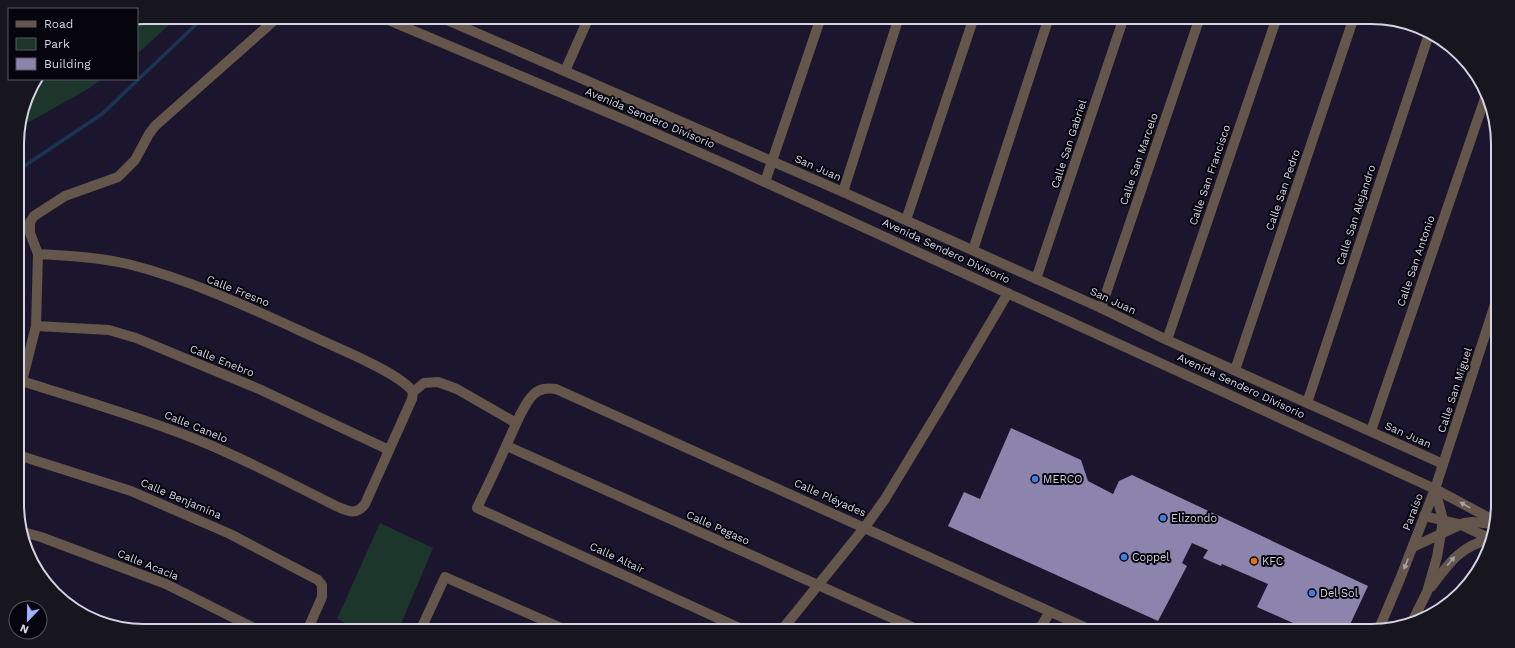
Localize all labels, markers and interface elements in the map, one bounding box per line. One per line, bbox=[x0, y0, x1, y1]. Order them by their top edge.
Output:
legend bbox=[8, 8, 138, 80]
text: Road bbox=[44, 17, 73, 31]
text: Park bbox=[44, 37, 70, 51]
text: Building bbox=[44, 57, 91, 71]
street label: Avenida Sendero Divisorio bbox=[583, 85, 717, 151]
street label: Calle San Gabriel bbox=[1049, 97, 1090, 190]
street label: Calle San Marcelo bbox=[1117, 111, 1161, 207]
street label: Calle San Francisco bbox=[1187, 123, 1233, 227]
street label: Calle San Pedro bbox=[1263, 148, 1303, 232]
street label: San Juan bbox=[793, 152, 843, 184]
street label: Calle San Alejandro bbox=[1334, 163, 1378, 267]
street label: Calle San Antonio bbox=[1394, 214, 1438, 308]
street label: Avenida Sendero Divisorio bbox=[880, 216, 1012, 286]
street label: Calle Fresno bbox=[205, 272, 271, 310]
street label: San Juan bbox=[1088, 285, 1138, 317]
street label: Calle Enebro bbox=[188, 342, 256, 380]
street label: Calle San Miguel bbox=[1435, 345, 1475, 434]
street label: Avenida Sendero Divisorio bbox=[1175, 351, 1307, 421]
street label: Calle Canelo bbox=[162, 408, 230, 446]
street label: San Juan bbox=[1383, 419, 1433, 451]
place label: MERCO bbox=[1043, 473, 1082, 486]
marker: MERCO bbox=[1030, 474, 1040, 484]
street label: Calle Benjamina bbox=[139, 476, 223, 522]
street label: Calle Pléyades bbox=[792, 476, 868, 520]
street label: Paraíso bbox=[1400, 492, 1426, 532]
one-way arrow bbox=[1459, 502, 1470, 509]
street label: Calle Pegaso bbox=[684, 508, 752, 548]
place label: Elizondo bbox=[1171, 512, 1217, 525]
marker: Elizondo bbox=[1158, 513, 1168, 523]
street label: Calle Altair bbox=[588, 540, 647, 577]
street label: Calle Acacia bbox=[115, 547, 181, 583]
place label: Coppel bbox=[1132, 551, 1170, 564]
marker: Coppel bbox=[1119, 552, 1129, 562]
place label: KFC bbox=[1262, 555, 1284, 568]
marker: KFC bbox=[1249, 556, 1259, 566]
one-way arrow bbox=[1446, 557, 1455, 566]
one-way arrow bbox=[1402, 559, 1408, 571]
place label: Del Sol bbox=[1320, 587, 1359, 600]
marker: Del Sol bbox=[1307, 588, 1317, 598]
north arrow bbox=[8, 600, 48, 640]
text: N bbox=[18, 621, 31, 636]

